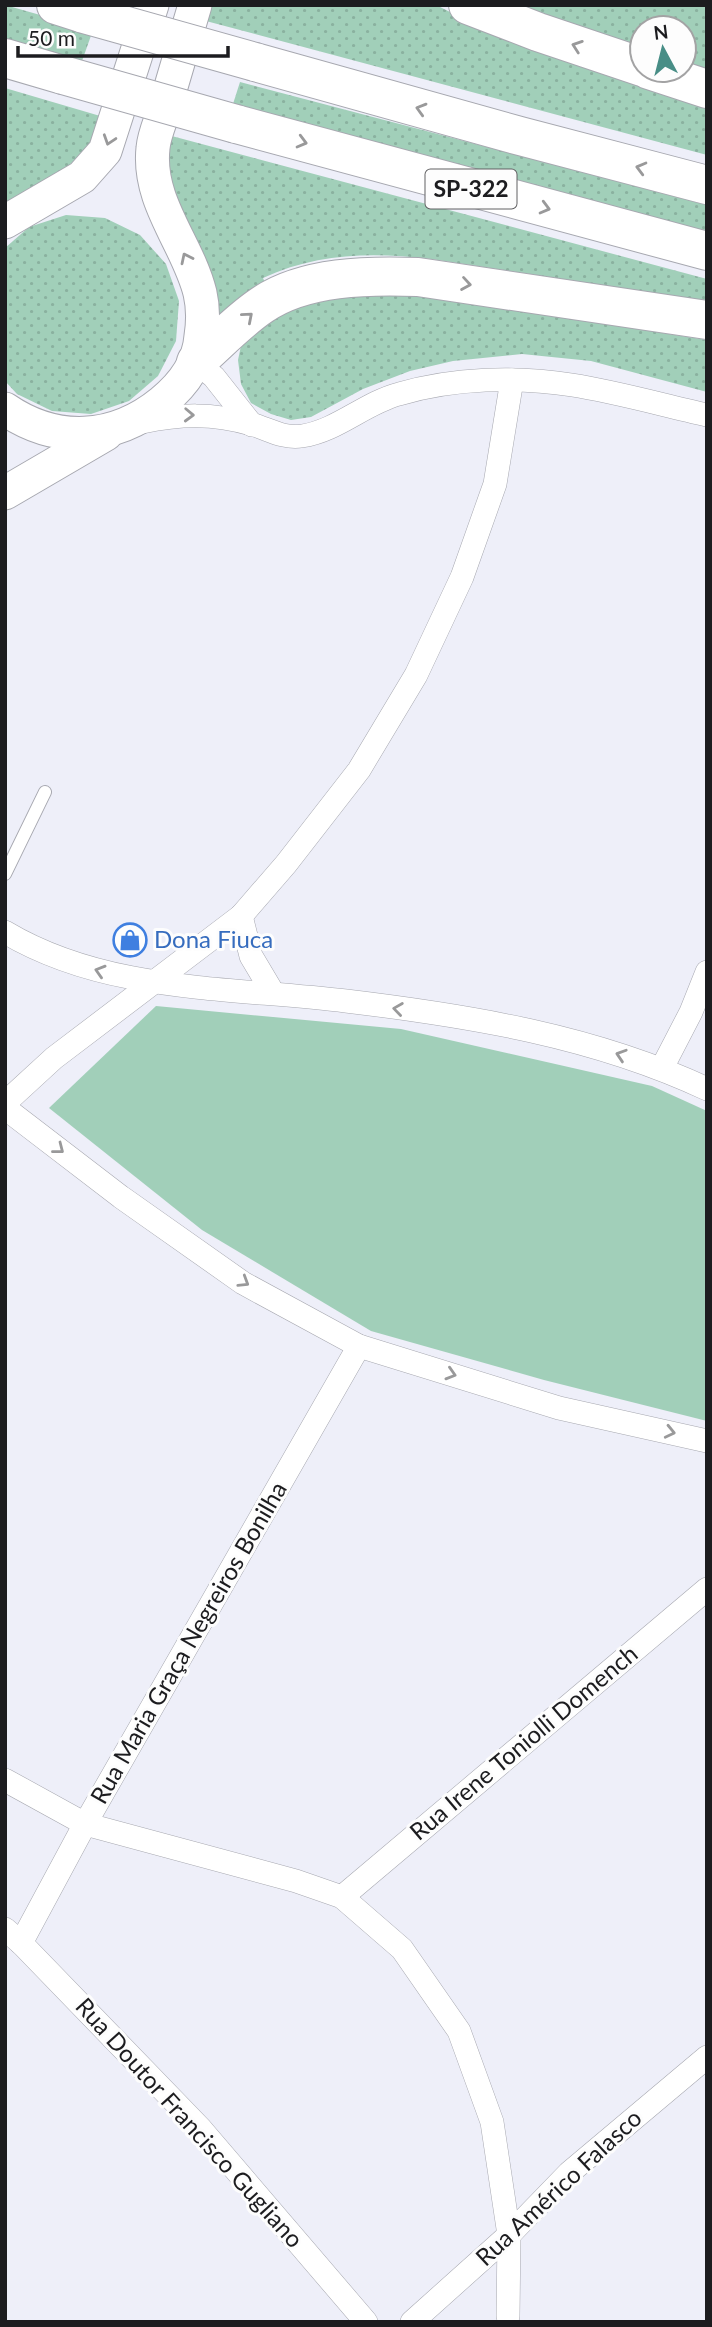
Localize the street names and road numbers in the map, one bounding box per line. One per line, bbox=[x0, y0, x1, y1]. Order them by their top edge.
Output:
road number: SP-322 bbox=[426, 170, 516, 208]
street label: Rua Maria Graça Negreiros Bonilha bbox=[83, 1476, 292, 1808]
street label: Rua Irene Toniolli Domench bbox=[403, 1638, 643, 1846]
street label: Rua Doutor Francisco Gugliano bbox=[70, 1991, 310, 2253]
street label: Rua Américo Falasco bbox=[469, 2103, 647, 2271]

